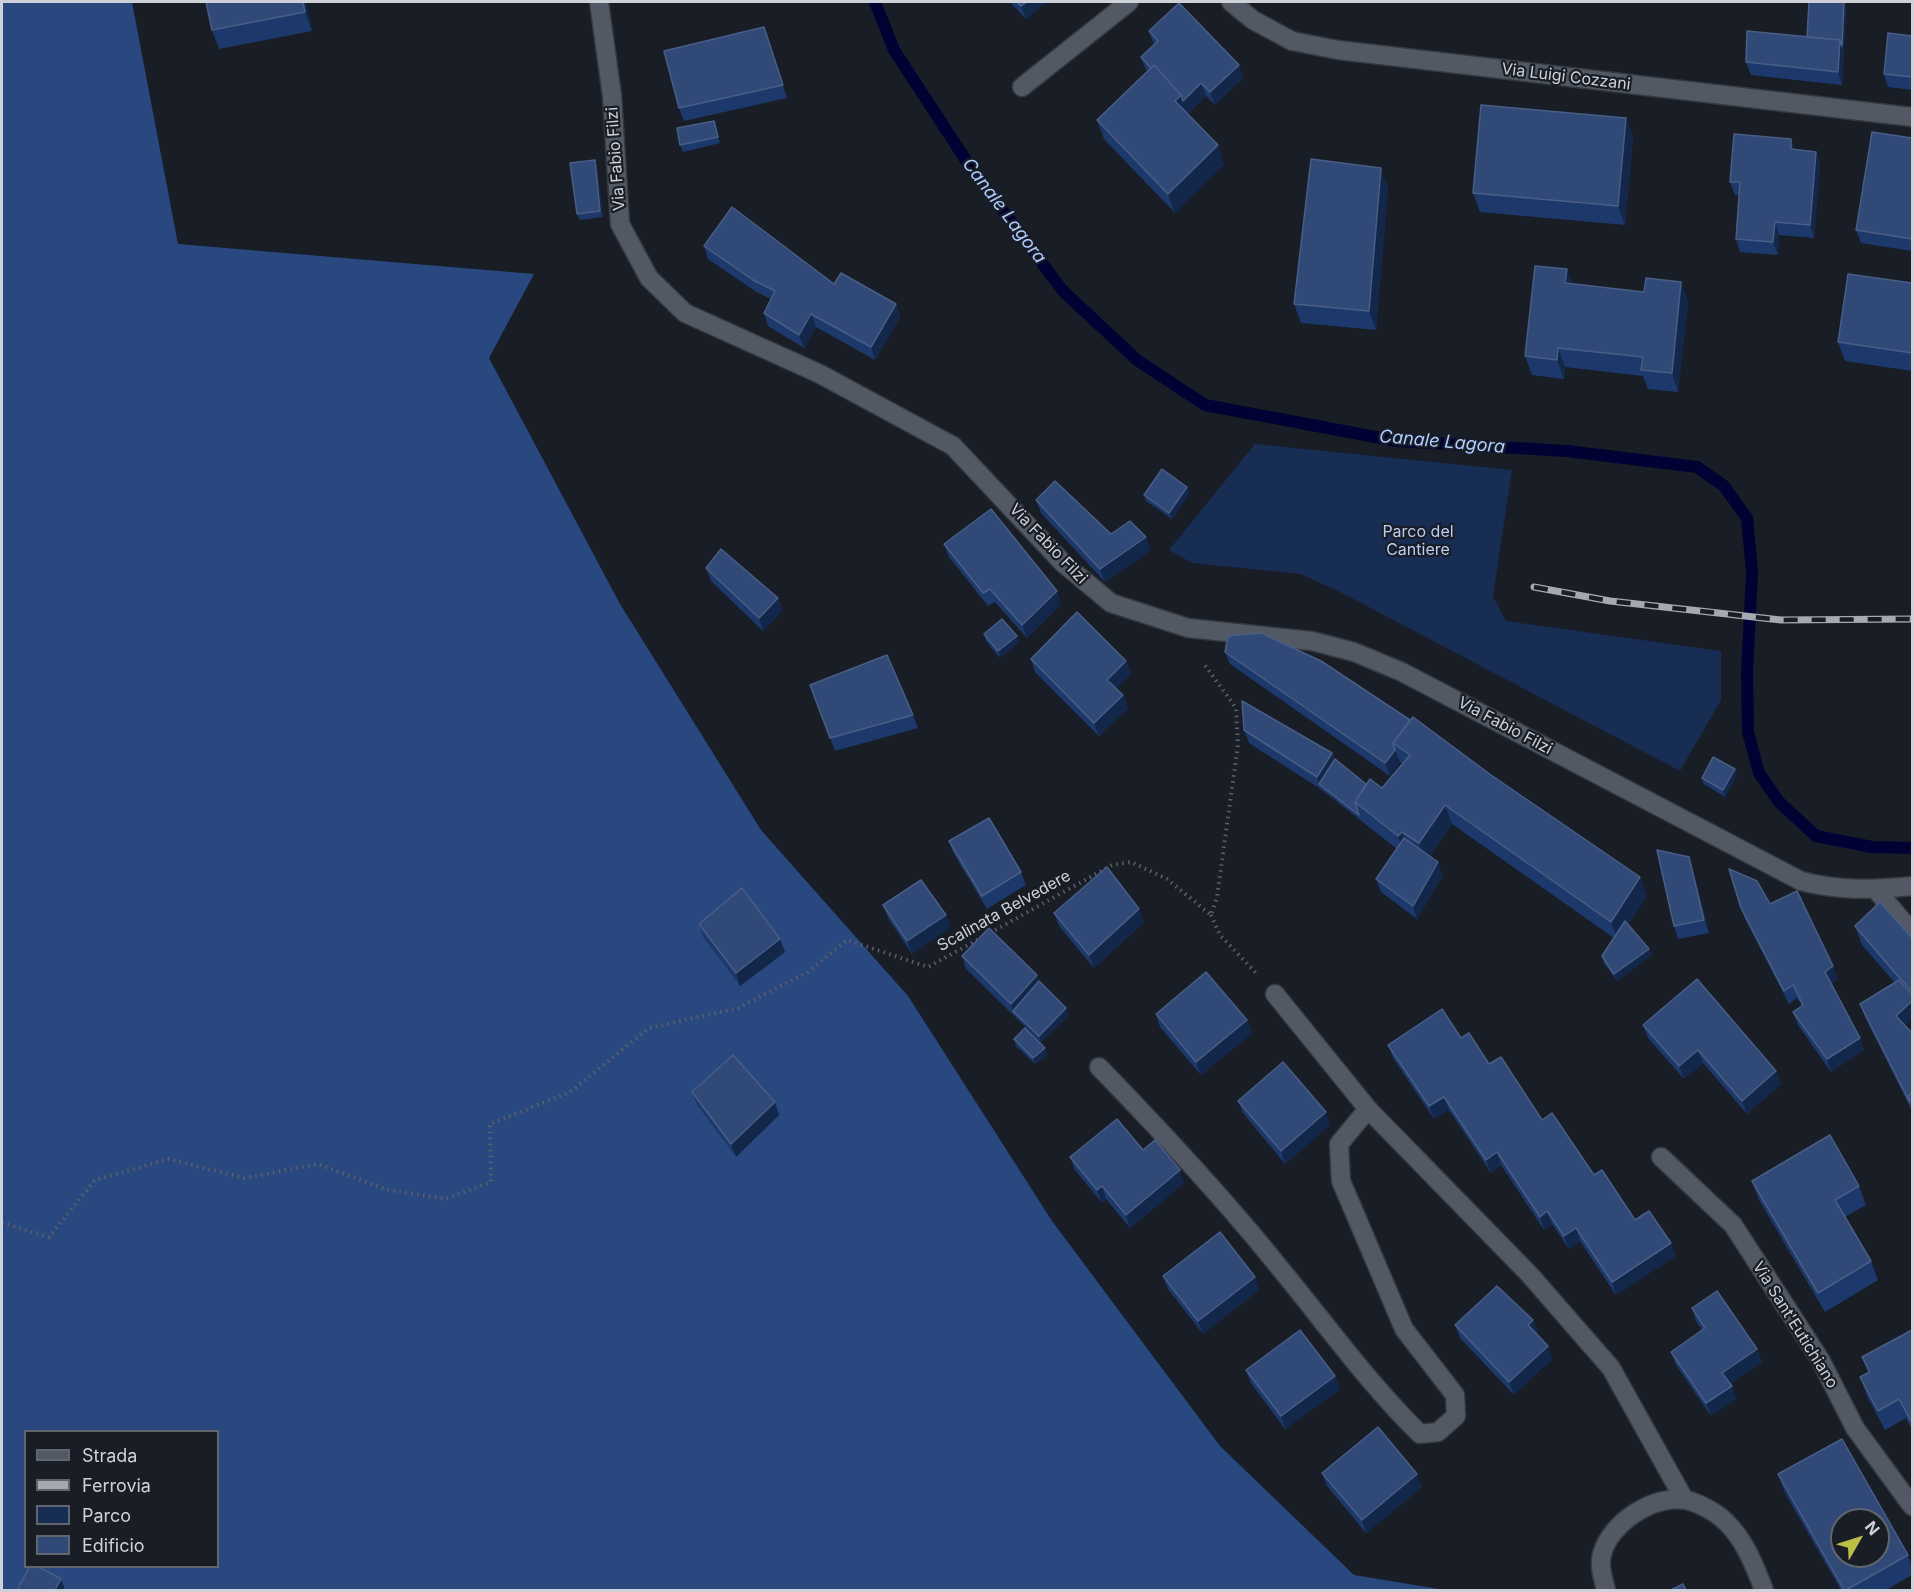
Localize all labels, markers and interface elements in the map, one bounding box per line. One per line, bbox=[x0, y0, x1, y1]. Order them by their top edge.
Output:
street label: Via Luigi Cozzani bbox=[1500, 60, 1632, 94]
street label: Via Fabio Filzi bbox=[603, 106, 629, 212]
water label: Canale Lagora bbox=[957, 154, 1051, 268]
water label: Canale Lagora bbox=[1378, 426, 1506, 458]
street label: Via Fabio Filzi bbox=[1005, 500, 1091, 588]
park label: Parco del Cantiere bbox=[1382, 522, 1454, 560]
street label: Via Fabio Filzi bbox=[1455, 693, 1555, 759]
street label: Scalinata Belvedere bbox=[934, 866, 1074, 956]
street label: Via Sant'Eutichiano bbox=[1748, 1258, 1842, 1392]
legend bbox=[24, 1430, 219, 1568]
text: Strada bbox=[82, 1445, 137, 1466]
text: Ferrovia bbox=[82, 1475, 151, 1496]
text: Parco bbox=[82, 1505, 131, 1526]
north arrow bbox=[1830, 1508, 1890, 1568]
text: N bbox=[1861, 1517, 1884, 1539]
text: Edificio bbox=[82, 1535, 145, 1556]

